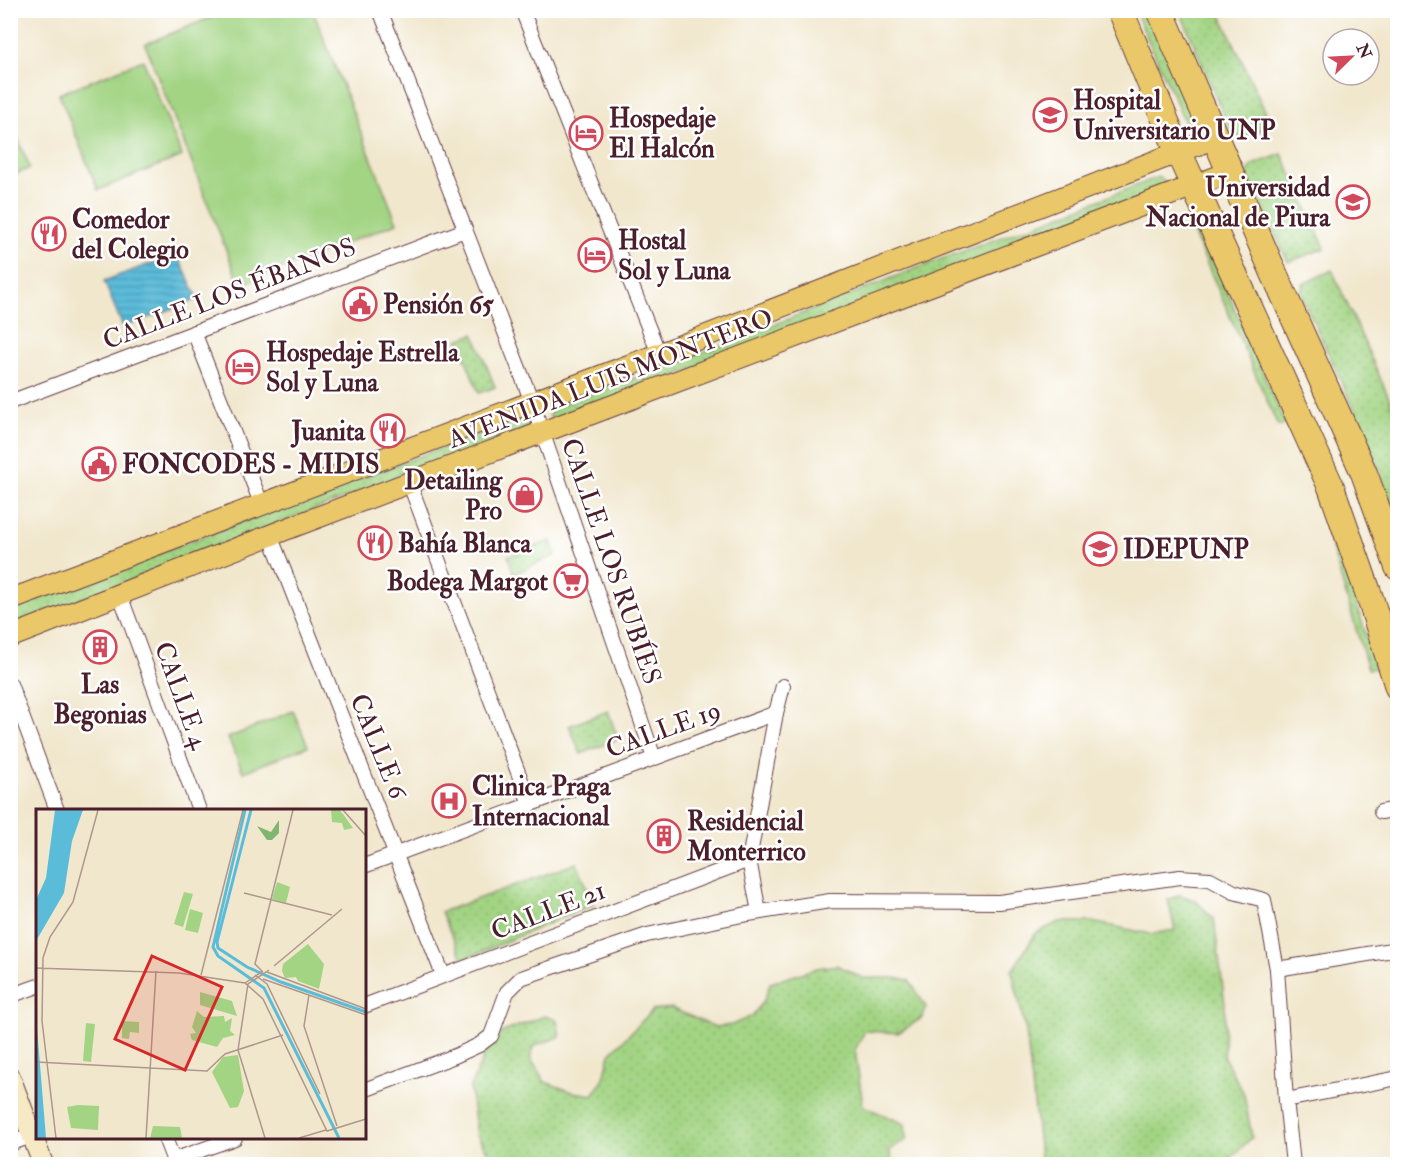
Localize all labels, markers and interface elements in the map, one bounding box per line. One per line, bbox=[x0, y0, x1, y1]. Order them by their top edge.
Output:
north arrow bbox=[1321, 27, 1381, 87]
text: N bbox=[1351, 40, 1376, 63]
place label: Hospital Universitario UNP bbox=[1073, 85, 1275, 147]
school or university icon: Hospital Universitario UNP bbox=[1032, 97, 1068, 133]
place label: Hospedaje El Halcón bbox=[609, 103, 716, 165]
hotel icon: Hospedaje El Halcón bbox=[568, 115, 604, 151]
place label: Universidad Nacional de Piura bbox=[1145, 172, 1331, 234]
school or university icon: Universidad Nacional de Piura bbox=[1335, 184, 1371, 220]
place label: Comedor del Colegio bbox=[72, 204, 189, 267]
restaurant icon: Comedor del Colegio bbox=[31, 216, 67, 252]
place label: Hostal Sol y Luna bbox=[618, 225, 732, 288]
street label: CALLE LOS ÉBANOS bbox=[98, 229, 360, 357]
hotel icon: Hostal Sol y Luna bbox=[577, 237, 613, 273]
public building icon: Pensión 65 bbox=[342, 286, 378, 322]
place label: Pensión 65 bbox=[383, 289, 494, 321]
street label: AVENIDA LUIS MONTERO bbox=[442, 302, 777, 456]
place label: Hospedaje Estrella Sol y Luna bbox=[266, 337, 460, 400]
hotel icon: Hospedaje Estrella Sol y Luna bbox=[225, 349, 261, 385]
restaurant icon: Juanita bbox=[370, 413, 406, 449]
place label: Juanita bbox=[290, 416, 366, 448]
street label: CALLE LOS RUBÍES bbox=[554, 434, 670, 688]
public building icon: FONCODES - MIDIS bbox=[81, 446, 117, 482]
place label: FONCODES - MIDIS bbox=[122, 449, 380, 481]
place label: Detailing Pro bbox=[404, 465, 503, 527]
shop icon: Detailing Pro bbox=[507, 477, 543, 513]
restaurant icon: Bahía Blanca bbox=[357, 525, 393, 561]
place label: Bahía Blanca bbox=[398, 528, 533, 560]
school or university icon: IDEPUNP bbox=[1082, 531, 1118, 567]
place label: IDEPUNP bbox=[1123, 534, 1249, 566]
supermarket icon: Bodega Margot bbox=[553, 563, 589, 599]
place label: Bodega Margot bbox=[387, 566, 549, 599]
building icon: Las Begonias bbox=[82, 629, 118, 665]
street label: CALLE 4 bbox=[147, 638, 215, 754]
place label: Las Begonias bbox=[53, 669, 147, 732]
street label: CALLE 6 bbox=[343, 689, 414, 805]
street label: CALLE 19 bbox=[602, 694, 725, 765]
place label: Clinica Praga Internacional bbox=[472, 771, 612, 833]
hospital icon: Clinica Praga Internacional bbox=[431, 783, 467, 819]
place label: Residencial Monterrico bbox=[686, 806, 806, 868]
inset map bbox=[36, 809, 366, 1139]
building icon: Residencial Monterrico bbox=[646, 818, 682, 854]
street label: CALLE 21 bbox=[487, 875, 610, 947]

